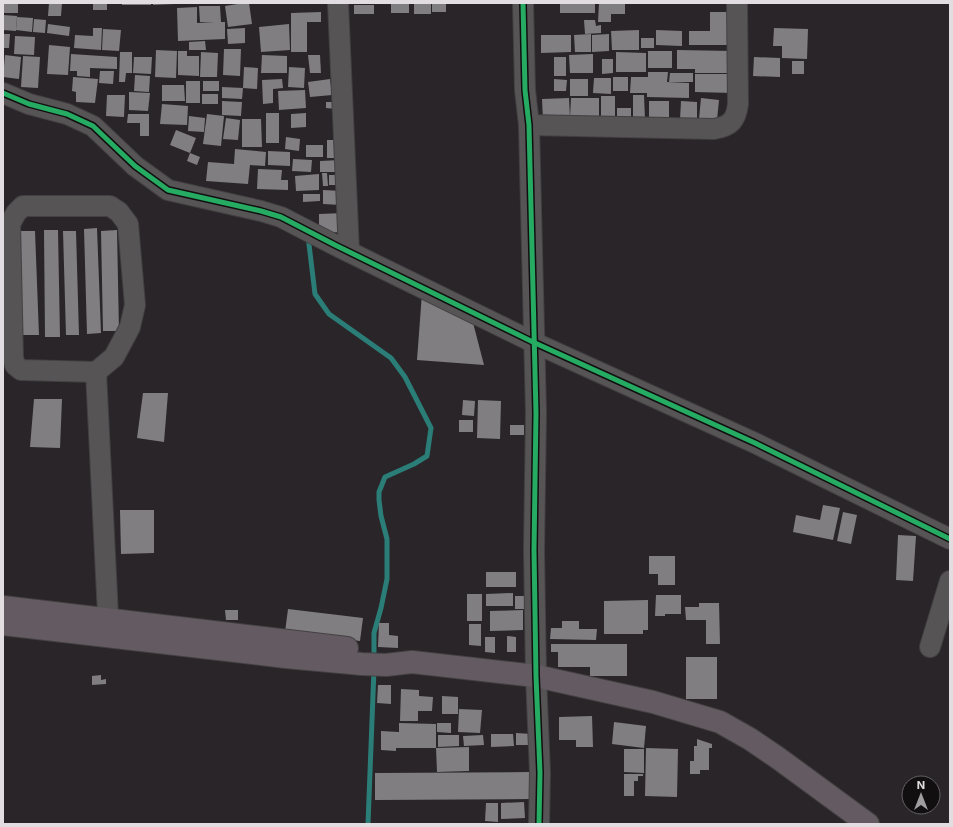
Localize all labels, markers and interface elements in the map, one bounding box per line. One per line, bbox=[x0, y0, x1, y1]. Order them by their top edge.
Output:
north arrow bbox=[901, 775, 941, 815]
text: N bbox=[917, 778, 925, 792]

